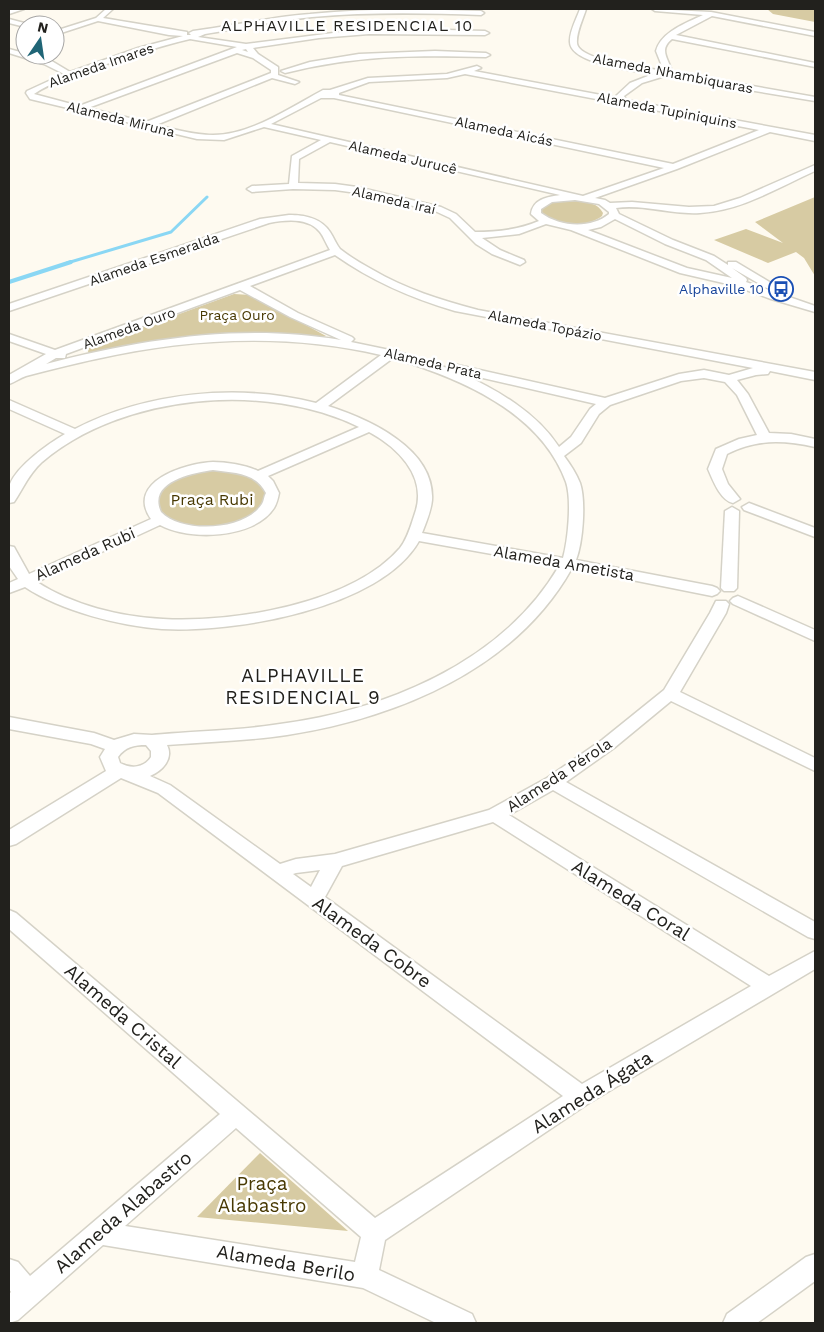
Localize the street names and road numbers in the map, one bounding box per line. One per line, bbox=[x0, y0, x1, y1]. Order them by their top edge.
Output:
street label: Alameda Imares bbox=[46, 39, 156, 91]
street label: Alameda Nhambiquaras bbox=[592, 50, 754, 96]
street label: Alameda Tupiniquins bbox=[596, 89, 738, 131]
street label: Alameda Miruna bbox=[65, 98, 177, 140]
street label: Alameda Aicás bbox=[454, 113, 554, 149]
street label: Alameda Jurucê bbox=[347, 137, 459, 177]
street label: Alameda Iraí bbox=[351, 183, 438, 217]
street label: Alameda Esmeralda bbox=[87, 229, 221, 289]
street label: Alameda Ouro bbox=[81, 304, 177, 352]
street label: Alameda Topázio bbox=[487, 306, 603, 344]
street label: Alameda Prata bbox=[383, 344, 483, 382]
street label: Alameda Rubi bbox=[32, 523, 138, 585]
street label: Alameda Ametista bbox=[492, 541, 636, 585]
street label: Alameda Pérola bbox=[503, 734, 615, 816]
street label: Alameda Coral bbox=[567, 854, 695, 946]
street label: Alameda Cobre bbox=[308, 891, 436, 993]
street label: Alameda Cristal bbox=[60, 959, 186, 1073]
street label: Alameda Ágata bbox=[527, 1046, 657, 1138]
street label: Alameda Alabastro bbox=[50, 1146, 196, 1278]
street label: Alameda Berilo bbox=[215, 1239, 357, 1287]

